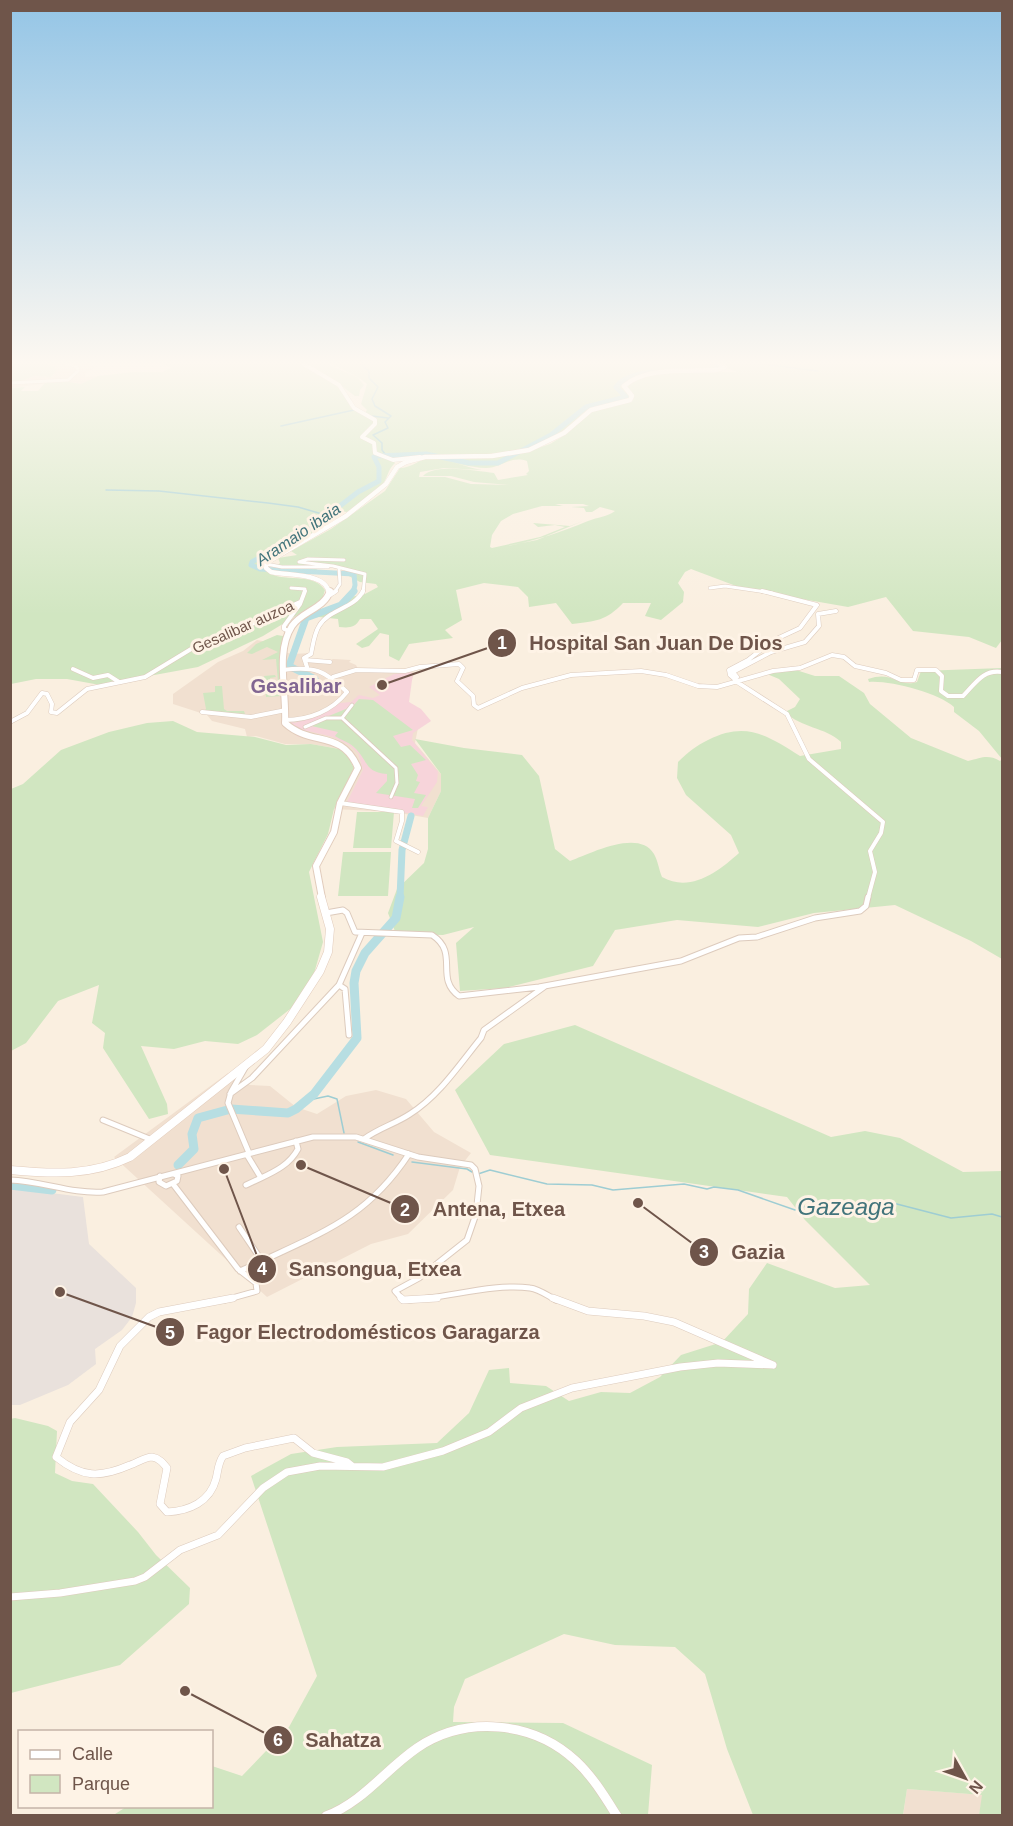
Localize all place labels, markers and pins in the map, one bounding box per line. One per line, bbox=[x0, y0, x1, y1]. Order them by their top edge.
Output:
callout: Hospital San Juan De Dios bbox=[487, 624, 794, 662]
callout: Antena, Etxea bbox=[390, 1190, 577, 1228]
callout: Gazia bbox=[689, 1233, 797, 1271]
callout: Sansongua, Etxea bbox=[247, 1250, 473, 1288]
callout: Fagor Electrodomésticos Garagarza bbox=[155, 1313, 552, 1351]
callout: Sahatza bbox=[263, 1721, 392, 1759]

